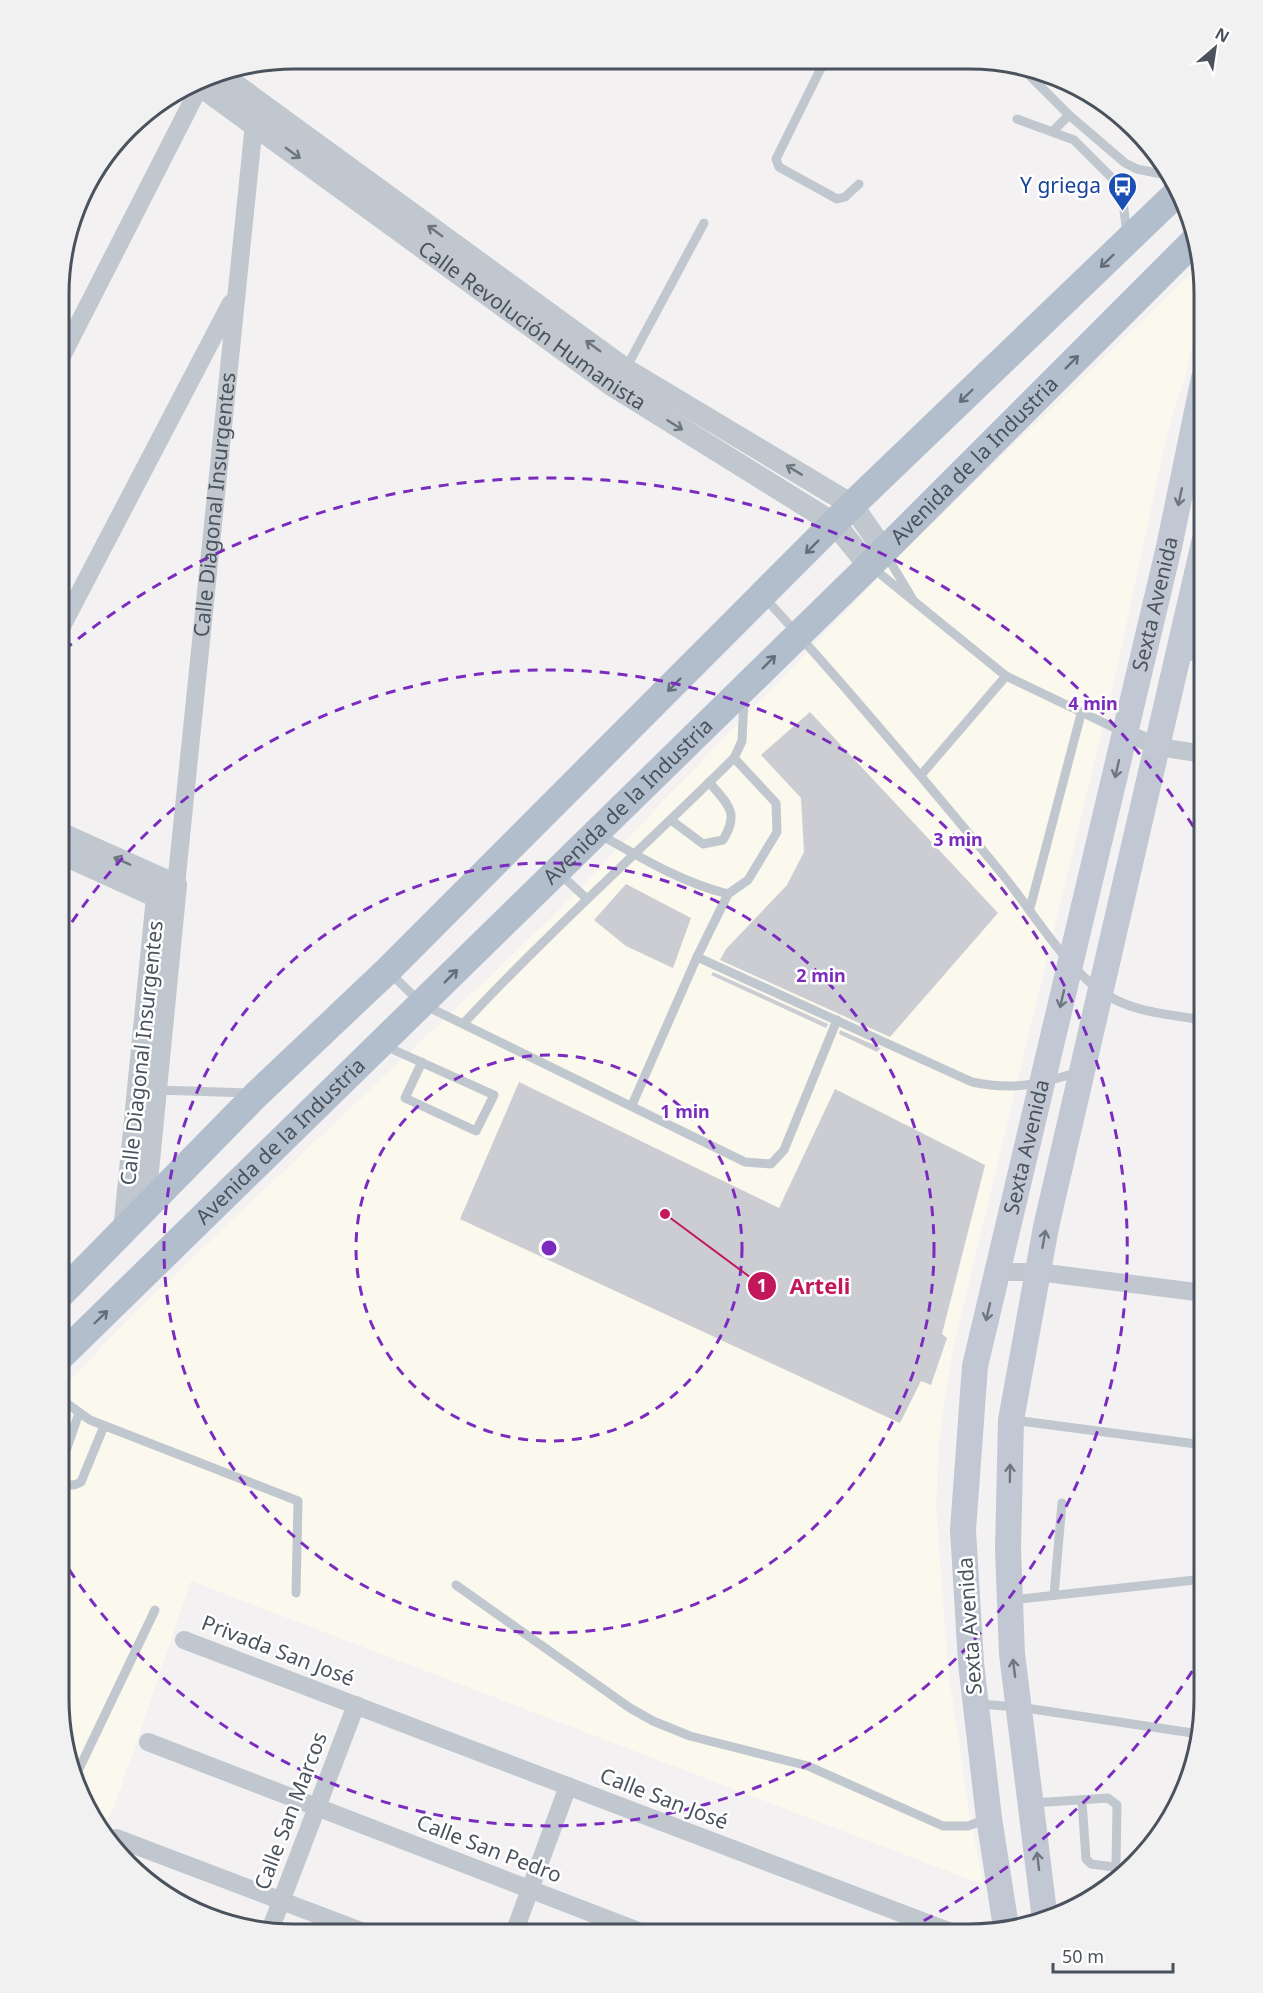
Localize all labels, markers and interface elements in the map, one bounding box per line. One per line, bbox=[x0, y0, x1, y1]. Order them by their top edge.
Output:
north arrow bbox=[1185, 18, 1245, 78]
text: N bbox=[1211, 22, 1233, 48]
one-way arrow bbox=[285, 147, 301, 160]
bus stop icon: Y griega bbox=[1106, 170, 1138, 212]
place label: Y griega bbox=[1020, 171, 1101, 199]
one-way arrow bbox=[428, 225, 444, 237]
street label: Calle Revolución Humanista bbox=[413, 234, 652, 416]
one-way arrow bbox=[1099, 253, 1114, 268]
one-way arrow bbox=[585, 339, 601, 352]
one-way arrow bbox=[1064, 354, 1079, 369]
street label: Avenida de la Industria bbox=[884, 370, 1064, 550]
street label: Calle Diagonal Insurgentes bbox=[186, 371, 241, 638]
one-way arrow bbox=[959, 388, 974, 402]
one-way arrow bbox=[666, 419, 683, 431]
one-way arrow bbox=[786, 464, 803, 476]
one-way arrow bbox=[1174, 487, 1185, 506]
street label: Sexta Avenida bbox=[1125, 534, 1184, 674]
one-way arrow bbox=[805, 540, 820, 555]
one-way arrow bbox=[762, 654, 777, 669]
one-way arrow bbox=[667, 678, 682, 692]
text: 4 min bbox=[1068, 691, 1118, 715]
street label: Avenida de la Industria bbox=[536, 711, 718, 890]
one-way arrow bbox=[1110, 759, 1122, 778]
text: 3 min bbox=[933, 827, 983, 851]
one-way arrow bbox=[114, 855, 132, 867]
street label: Calle Diagonal Insurgentes bbox=[113, 919, 169, 1187]
text: 2 min bbox=[796, 963, 846, 987]
one-way arrow bbox=[444, 968, 459, 983]
one-way arrow bbox=[1055, 989, 1067, 1008]
street label: Avenida de la Industria bbox=[189, 1051, 371, 1230]
street label: Sexta Avenida bbox=[996, 1077, 1055, 1217]
text: 1 min bbox=[660, 1099, 710, 1123]
one-way arrow bbox=[1039, 1230, 1050, 1249]
centre of rings bbox=[539, 1238, 559, 1258]
callout: Arteli bbox=[747, 1266, 862, 1306]
text: Arteli bbox=[790, 1270, 850, 1300]
text: 1 bbox=[757, 1273, 767, 1297]
one-way arrow bbox=[982, 1302, 994, 1321]
one-way arrow bbox=[93, 1309, 108, 1324]
one-way arrow bbox=[1004, 1464, 1016, 1484]
street label: Sexta Avenida bbox=[950, 1556, 988, 1696]
street label: Privada San José bbox=[198, 1608, 359, 1692]
one-way arrow bbox=[1008, 1658, 1019, 1678]
street label: Calle San Marcos bbox=[247, 1728, 333, 1894]
street label: Calle San José bbox=[596, 1761, 733, 1835]
street label: Calle San Pedro bbox=[413, 1808, 566, 1889]
one-way arrow bbox=[1032, 1852, 1043, 1872]
scale bar bbox=[1053, 1936, 1173, 1974]
text: 50 m bbox=[1062, 1944, 1104, 1968]

